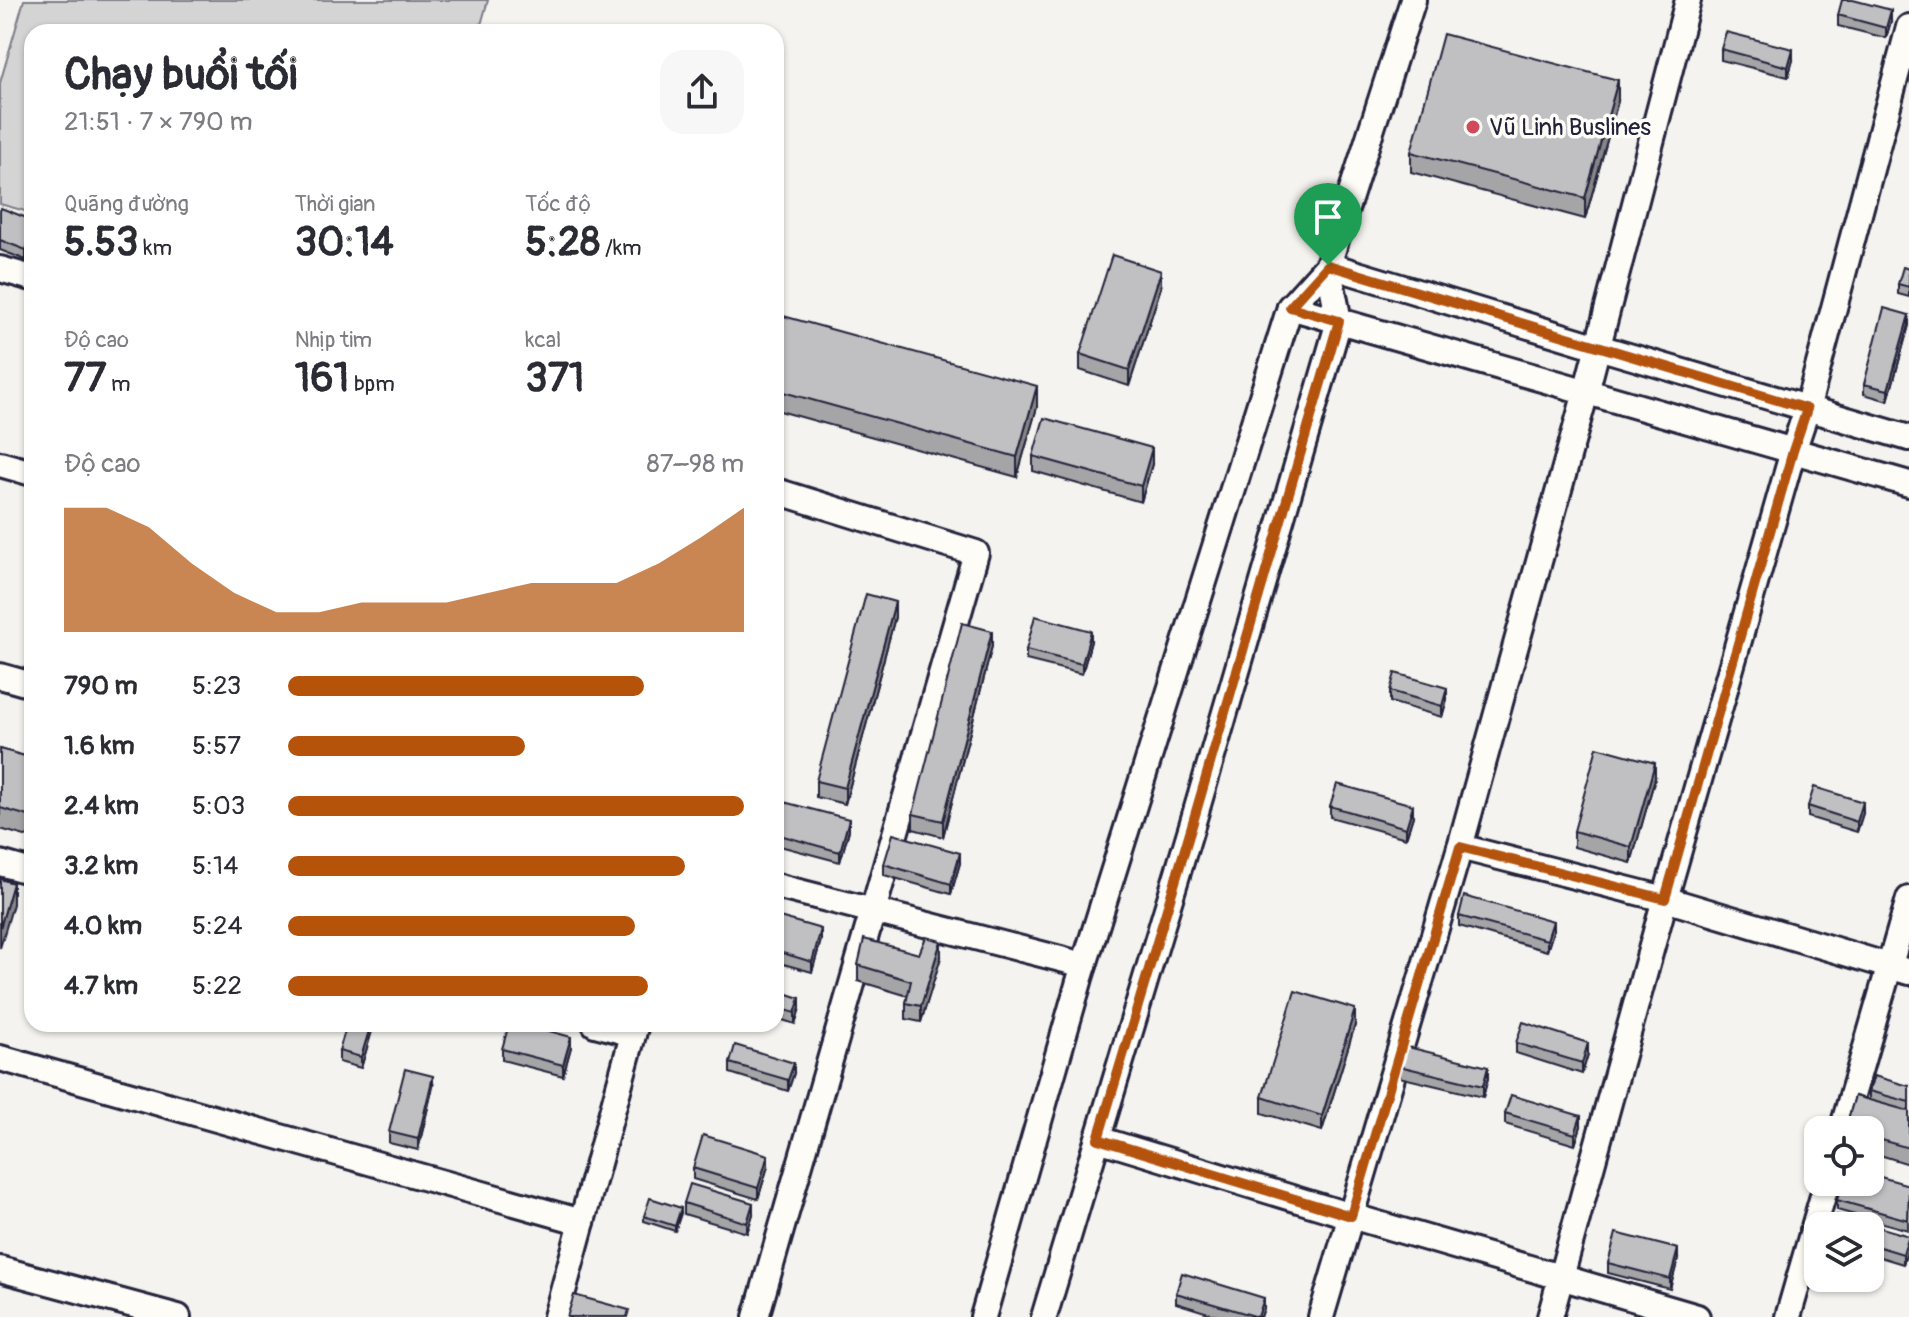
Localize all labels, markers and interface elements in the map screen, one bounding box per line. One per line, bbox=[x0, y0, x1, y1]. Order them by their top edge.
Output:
text: Chạy buổi tối bbox=[64, 48, 297, 103]
button: share bbox=[660, 50, 744, 134]
text: 21:51 · 7 × 790 m bbox=[64, 106, 253, 138]
place label: Vũ Linh Buslines bbox=[1489, 113, 1651, 142]
marker: Vũ Linh Buslines bbox=[1464, 118, 1482, 136]
pin bbox=[1294, 183, 1362, 265]
text: Quãng đường bbox=[64, 190, 189, 218]
text: Thời gian bbox=[295, 190, 375, 218]
text: Tốc độ bbox=[525, 190, 591, 218]
icon: arrive bbox=[1306, 195, 1350, 239]
text: 5.53 bbox=[64, 218, 138, 267]
text: 30:14 bbox=[295, 218, 394, 267]
text: 5:28 bbox=[525, 218, 600, 267]
text: km bbox=[138, 234, 172, 262]
text: /km bbox=[600, 234, 642, 262]
text: Độ cao bbox=[64, 326, 129, 354]
text: Nhịp tim bbox=[295, 326, 372, 354]
text: kcal bbox=[525, 326, 561, 354]
text: 77 bbox=[64, 354, 106, 403]
text: 161 bbox=[295, 354, 349, 403]
text: 371 bbox=[525, 354, 584, 403]
text: m bbox=[106, 370, 131, 398]
text: bpm bbox=[349, 370, 395, 398]
text: Độ cao bbox=[64, 448, 141, 480]
text: 87–98 m bbox=[647, 448, 744, 480]
text: 790 m bbox=[64, 670, 138, 702]
text: 5:23 bbox=[192, 670, 241, 702]
text: 1.6 km bbox=[64, 730, 135, 762]
text: 5:57 bbox=[192, 730, 241, 762]
text: 2.4 km bbox=[64, 790, 139, 822]
text: 5:03 bbox=[192, 790, 245, 822]
text: 3.2 km bbox=[64, 850, 138, 882]
text: 5:14 bbox=[192, 850, 238, 882]
text: 4.0 km bbox=[64, 910, 142, 942]
text: 5:24 bbox=[192, 910, 243, 942]
text: 4.7 km bbox=[64, 970, 138, 1002]
text: 5:22 bbox=[192, 970, 242, 1002]
map controls bbox=[1804, 1116, 1884, 1292]
button: locate bbox=[1804, 1116, 1884, 1196]
button: layers bbox=[1804, 1212, 1884, 1292]

